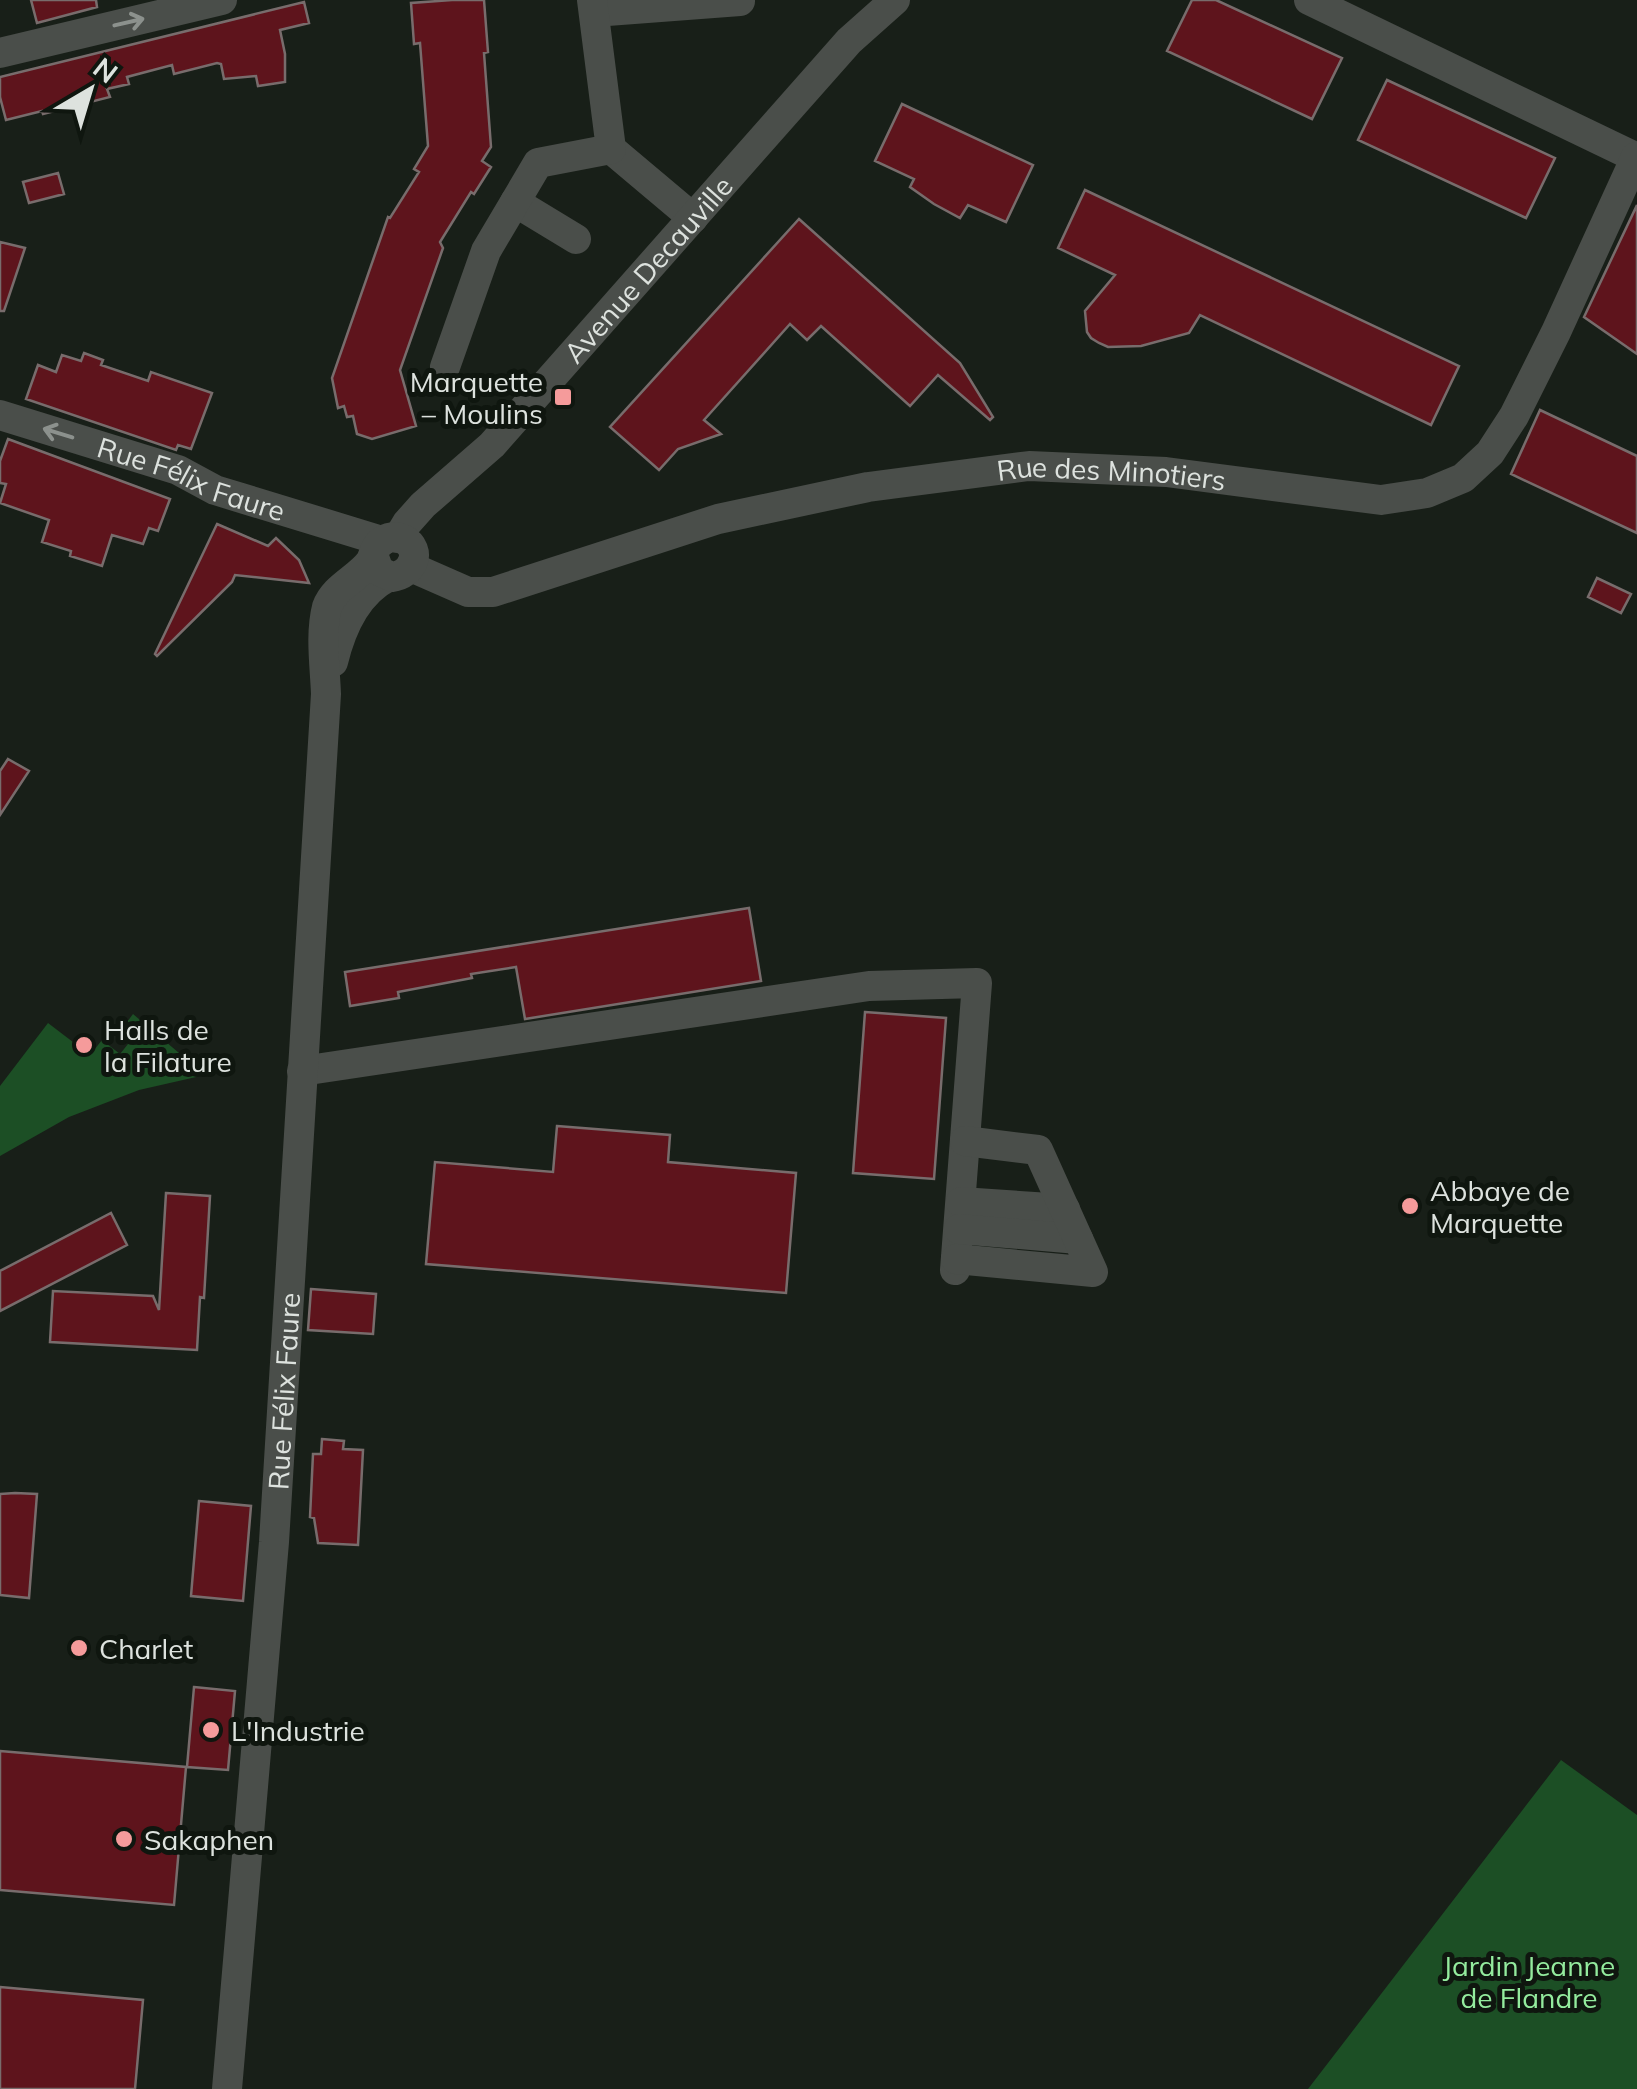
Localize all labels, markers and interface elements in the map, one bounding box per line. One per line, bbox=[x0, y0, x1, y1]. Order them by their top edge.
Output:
one-way arrow bbox=[112, 12, 144, 30]
north arrow bbox=[40, 40, 140, 140]
text: N bbox=[87, 50, 125, 90]
street label: Avenue Decauville bbox=[556, 168, 739, 370]
place label: Marquette – Moulins bbox=[410, 364, 543, 431]
marker: Marquette – Moulins bbox=[552, 386, 574, 408]
one-way arrow bbox=[43, 423, 74, 441]
street label: Rue Félix Faure bbox=[93, 429, 289, 528]
street label: Rue des Minotiers bbox=[994, 448, 1228, 497]
place label: Halls de la Filature bbox=[104, 1012, 232, 1079]
marker: Halls de la Filature bbox=[73, 1034, 95, 1056]
place label: Abbaye de Marquette bbox=[1430, 1173, 1570, 1240]
marker: Abbaye de Marquette bbox=[1399, 1195, 1421, 1217]
street label: Rue Félix Faure bbox=[260, 1292, 307, 1491]
place label: Charlet bbox=[99, 1631, 193, 1666]
marker: Charlet bbox=[68, 1637, 90, 1659]
place label: L'Industrie bbox=[231, 1713, 365, 1748]
marker: L'Industrie bbox=[200, 1719, 222, 1741]
place label: Sakaphen bbox=[144, 1822, 274, 1857]
marker: Sakaphen bbox=[113, 1828, 135, 1850]
park label: Jardin Jeanne de Flandre bbox=[1443, 1948, 1615, 2015]

